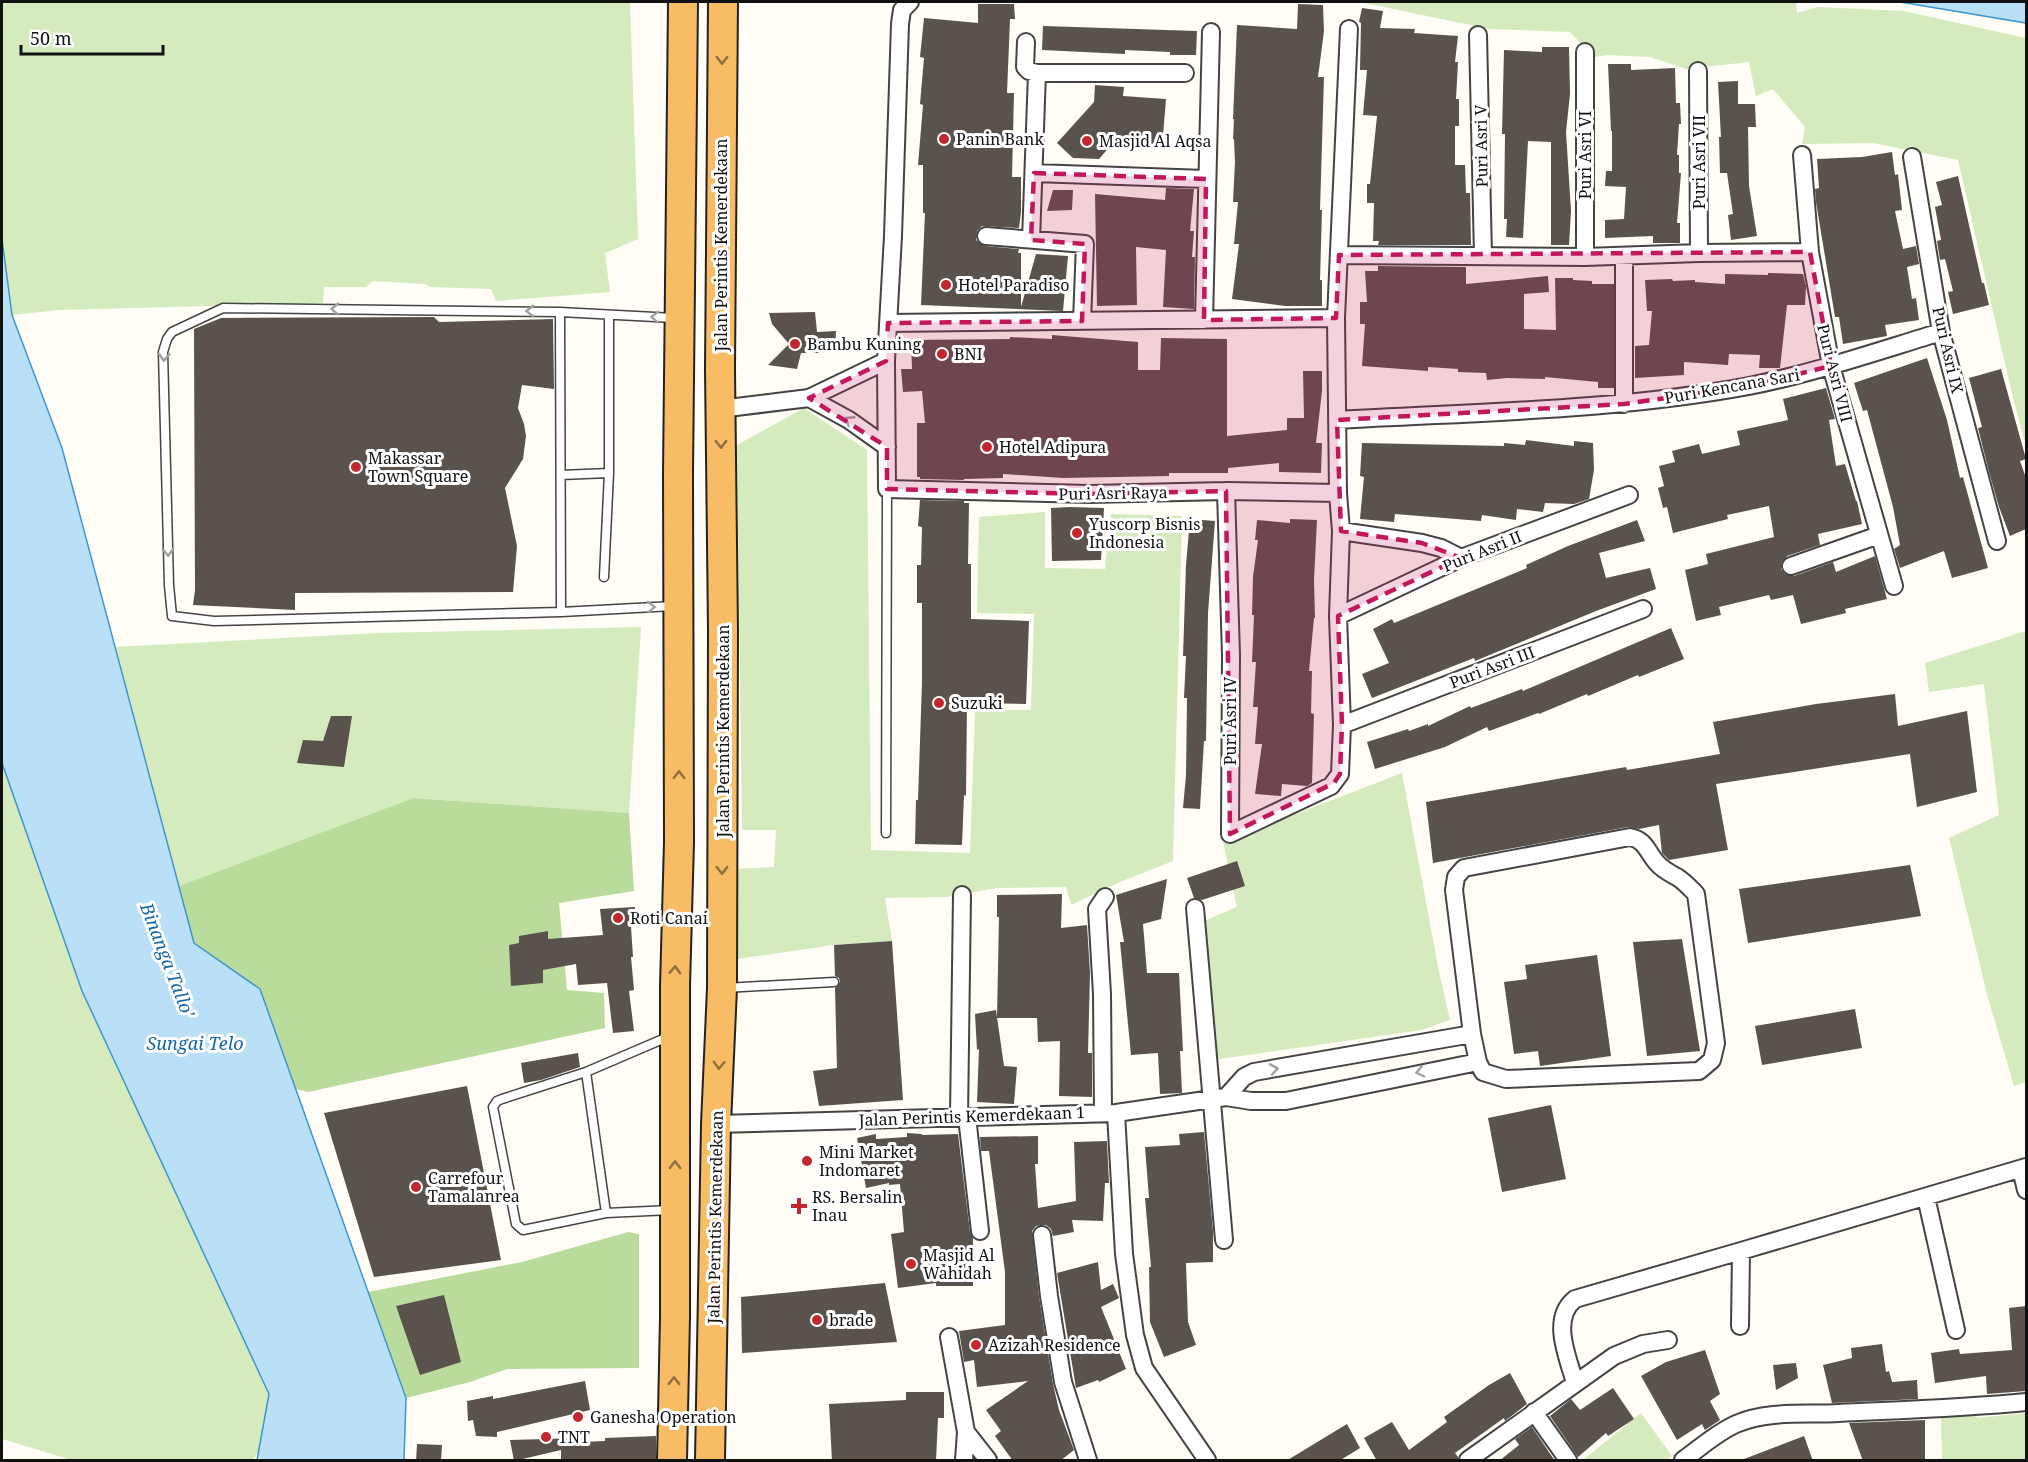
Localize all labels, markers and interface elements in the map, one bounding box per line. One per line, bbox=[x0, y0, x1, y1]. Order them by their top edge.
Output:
scale bar bbox=[21, 18, 164, 56]
text: 50 m bbox=[30, 26, 72, 50]
one-way arrow bbox=[716, 55, 729, 64]
street label: Puri Asri V bbox=[1469, 104, 1493, 188]
street label: Puri Asri VI bbox=[1574, 111, 1596, 199]
street label: Puri Asri VII bbox=[1688, 115, 1710, 209]
place label: Panin Bank bbox=[956, 128, 1044, 150]
place label: Masjid Al Aqsa bbox=[1099, 130, 1212, 152]
marker: Panin Bank bbox=[937, 132, 951, 146]
marker: Masjid Al Aqsa bbox=[1080, 134, 1094, 148]
street label: Jalan Perintis Kemerdekaan bbox=[710, 138, 732, 353]
place label: Hotel Paradiso bbox=[958, 274, 1070, 296]
marker: Hotel Paradiso bbox=[939, 278, 953, 292]
one-way arrow bbox=[330, 303, 339, 315]
street label: Puri Asri IX bbox=[1927, 304, 1969, 396]
one-way arrow bbox=[525, 305, 534, 317]
one-way arrow bbox=[650, 311, 659, 324]
street label: Puri Asri VIII bbox=[1812, 322, 1858, 424]
place label: Bambu Kuning bbox=[807, 333, 922, 355]
marker: Bambu Kuning bbox=[788, 337, 802, 351]
place label: BNI bbox=[954, 343, 983, 365]
marker: BNI bbox=[935, 347, 949, 361]
one-way arrow bbox=[158, 353, 171, 362]
street label: Puri Kencana Sari bbox=[1663, 363, 1801, 409]
one-way arrow bbox=[845, 417, 856, 428]
place label: Hotel Adipura bbox=[999, 436, 1106, 458]
one-way arrow bbox=[715, 439, 727, 448]
marker: Hotel Adipura bbox=[980, 440, 994, 454]
place label: Makassar Town Square bbox=[368, 447, 468, 487]
marker: Makassar Town Square bbox=[349, 460, 363, 474]
street label: Puri Asri Raya bbox=[1058, 481, 1168, 505]
place label: Yuscorp Bisnis Indonesia bbox=[1088, 513, 1200, 553]
street label: Puri Asri II bbox=[1439, 525, 1525, 577]
marker: Yuscorp Bisnis Indonesia bbox=[1070, 526, 1084, 540]
one-way arrow bbox=[162, 547, 175, 556]
one-way arrow bbox=[647, 601, 656, 613]
street label: Jalan Perintis Kemerdekaan bbox=[712, 624, 734, 839]
street label: Puri Asri III bbox=[1446, 641, 1538, 693]
street label: Puri Asri IV bbox=[1219, 676, 1241, 765]
place label: Suzuki bbox=[951, 692, 1003, 714]
marker: Suzuki bbox=[932, 696, 946, 710]
one-way arrow bbox=[673, 771, 685, 780]
one-way arrow bbox=[716, 865, 728, 874]
water label: Binanga Tallo' bbox=[135, 898, 201, 1021]
place label: Roti Canai bbox=[630, 907, 708, 929]
marker: Roti Canai bbox=[611, 911, 625, 925]
one-way arrow bbox=[669, 966, 682, 975]
water label: Sungai Telo bbox=[146, 1031, 244, 1055]
one-way arrow bbox=[712, 1060, 725, 1069]
one-way arrow bbox=[1269, 1063, 1279, 1075]
one-way arrow bbox=[1416, 1065, 1426, 1078]
street label: Jalan Perintis Kemerdekaan 1 bbox=[858, 1101, 1085, 1131]
street label: Jalan Perintis Kemerdekaan bbox=[702, 1110, 728, 1325]
place label: Mini Market Indomaret bbox=[819, 1141, 914, 1181]
marker: Mini Market Indomaret bbox=[800, 1154, 814, 1168]
one-way arrow bbox=[669, 1161, 681, 1170]
place label: Carrefour Tamalanrea bbox=[428, 1167, 520, 1207]
marker: Carrefour Tamalanrea bbox=[409, 1180, 423, 1194]
place label: RS. Bersalin Inau bbox=[812, 1186, 903, 1226]
marker: RS. Bersalin Inau bbox=[790, 1197, 808, 1215]
place label: Masjid Al Wahidah bbox=[923, 1244, 994, 1284]
marker: Masjid Al Wahidah bbox=[904, 1257, 918, 1271]
place label: brade bbox=[829, 1309, 873, 1331]
marker: brade bbox=[810, 1313, 824, 1327]
place label: Azizah Residence bbox=[988, 1334, 1121, 1356]
marker: Azizah Residence bbox=[969, 1338, 983, 1352]
one-way arrow bbox=[668, 1377, 680, 1386]
place label: Ganesha Operation bbox=[590, 1406, 737, 1428]
marker: Ganesha Operation bbox=[571, 1410, 585, 1424]
place label: TNT bbox=[558, 1426, 590, 1448]
marker: TNT bbox=[539, 1430, 553, 1444]

